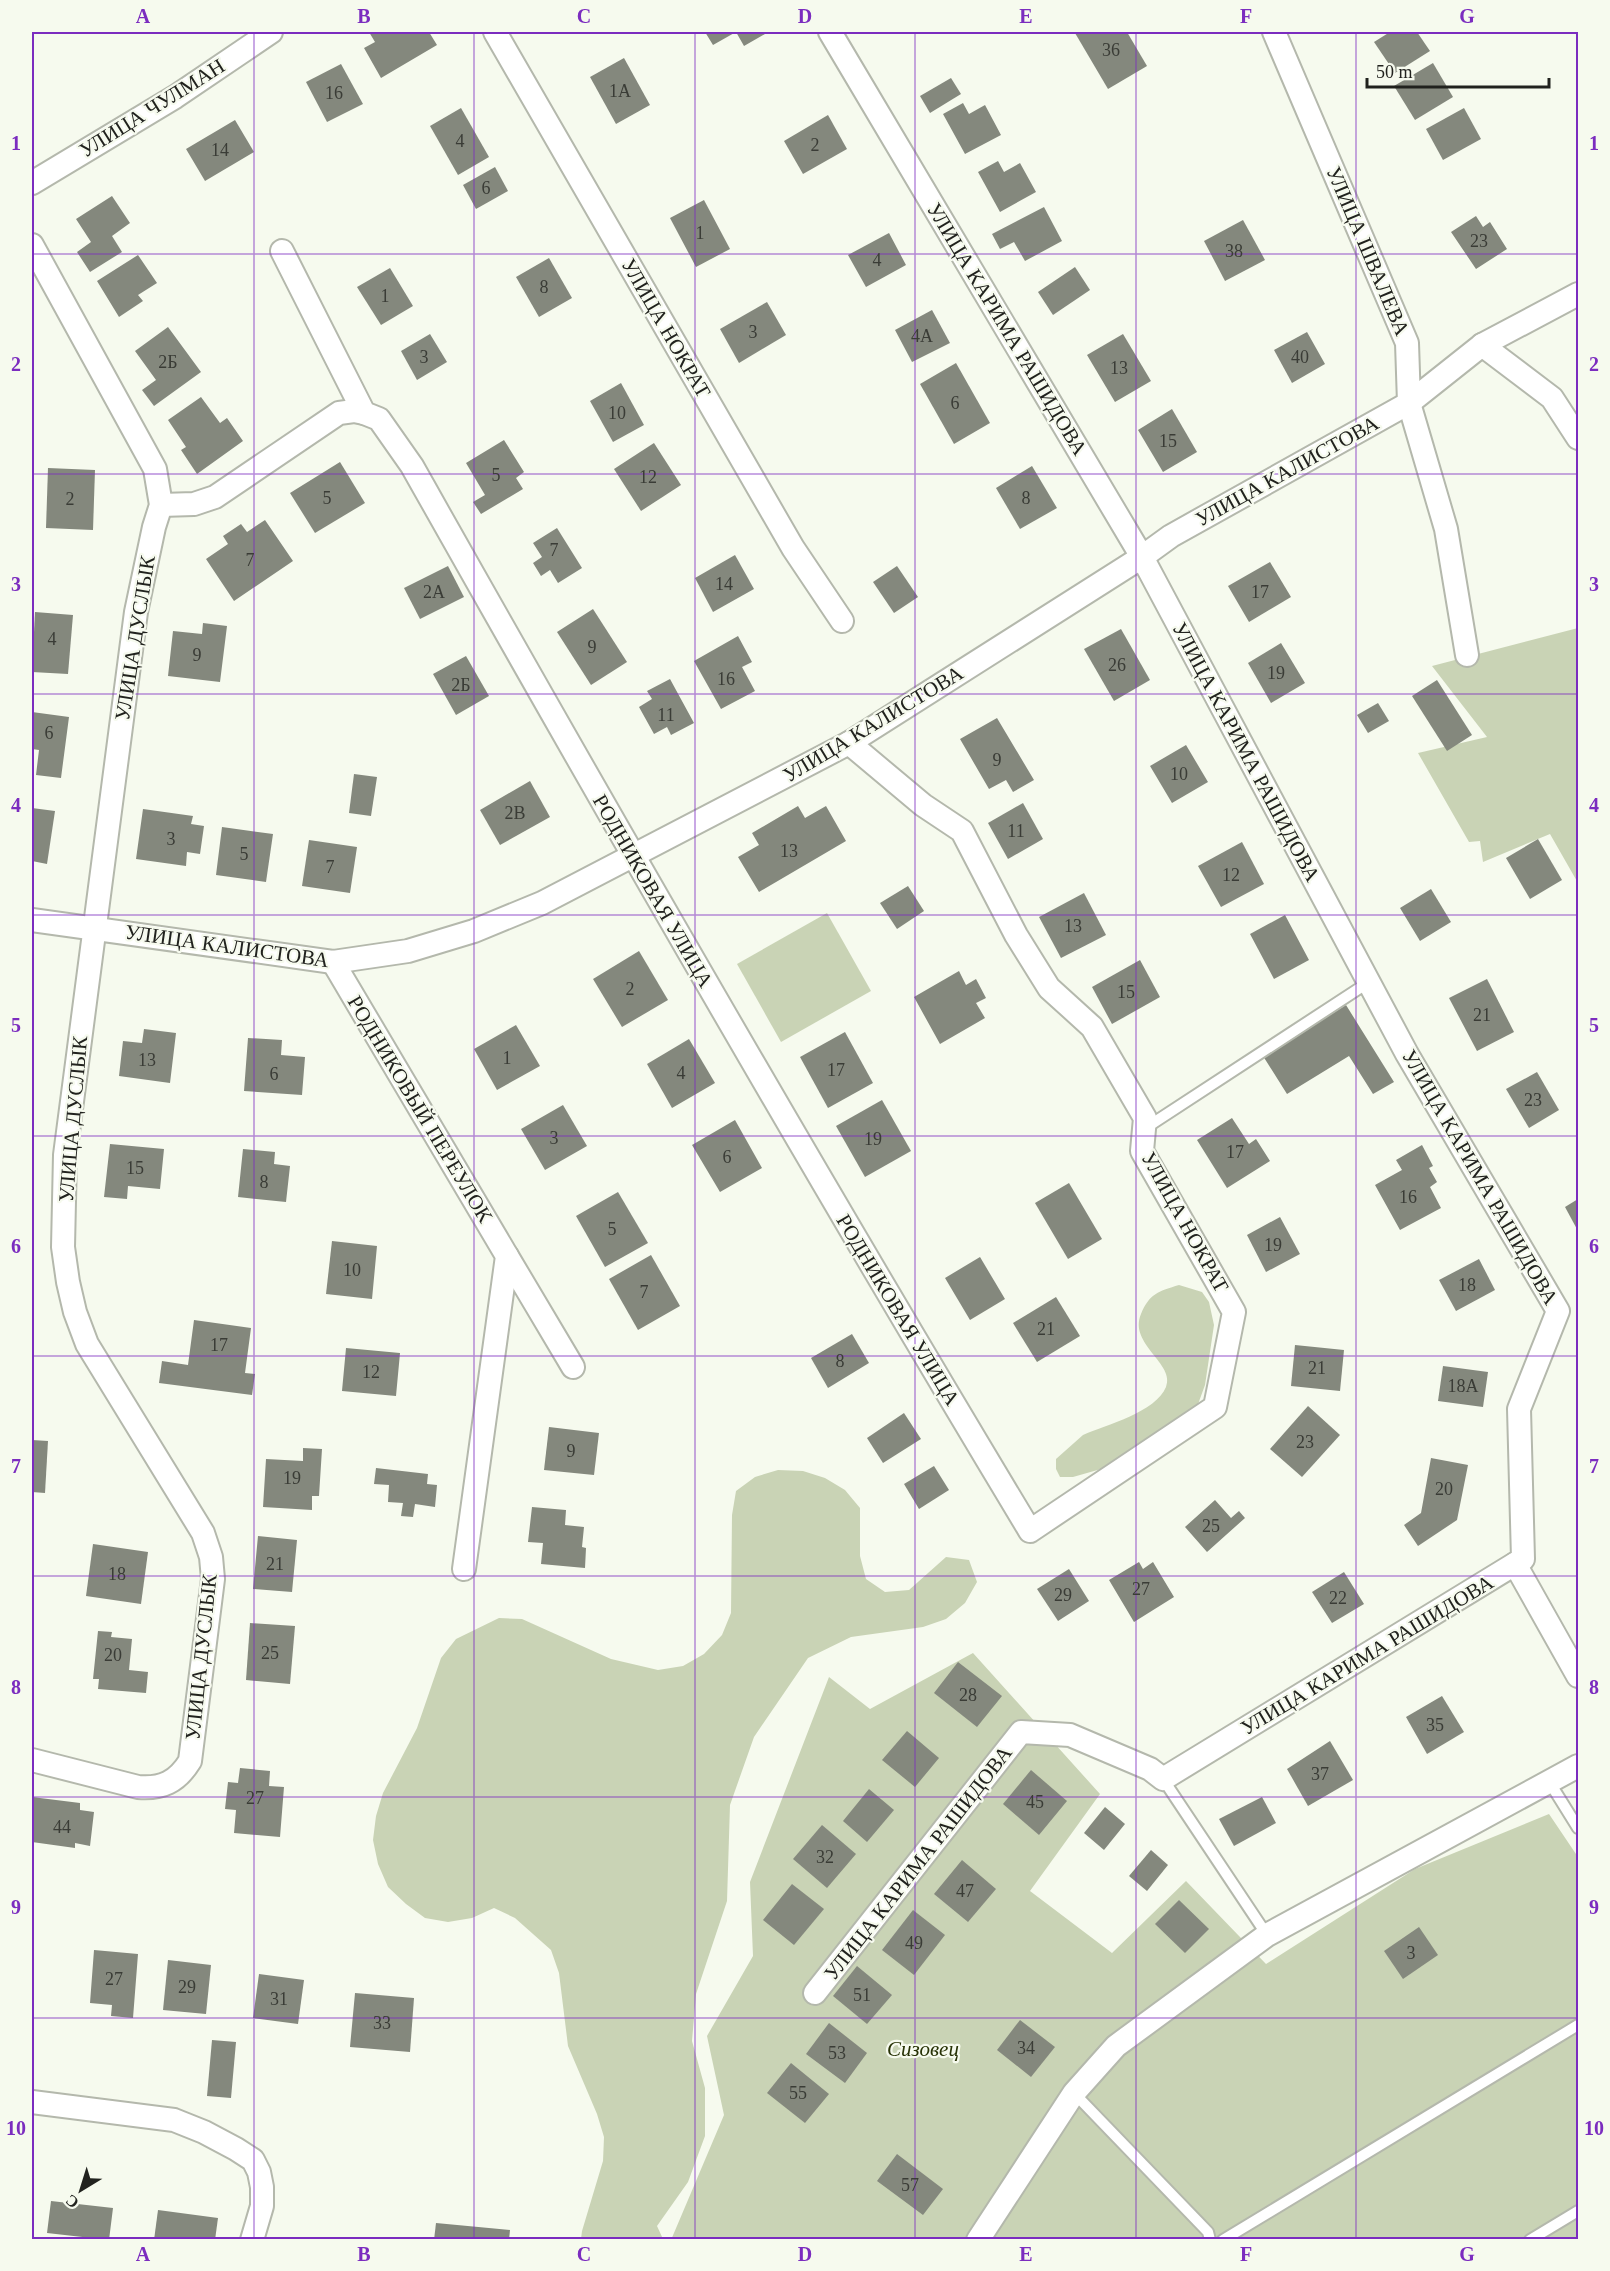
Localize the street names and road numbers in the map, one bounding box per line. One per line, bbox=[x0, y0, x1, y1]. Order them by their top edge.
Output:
street label: УЛИЦА ЧУЛМАН bbox=[75, 54, 229, 162]
street label: УЛИЦА ШВАЛЕВА bbox=[1322, 163, 1415, 340]
street label: УЛИЦА КАРИМА РАШИДОВА bbox=[922, 198, 1093, 460]
street label: УЛИЦА НОКРАТ bbox=[616, 254, 716, 402]
street label: УЛИЦА КАЛИСТОВА bbox=[1191, 410, 1383, 531]
street label: УЛИЦА ДУСЛЫК bbox=[110, 553, 160, 722]
street label: УЛИЦА КАРИМА РАШИДОВА bbox=[1167, 618, 1325, 887]
street label: УЛИЦА КАЛИСТОВА bbox=[779, 660, 968, 787]
street label: РОДНИКОВАЯ УЛИЦА bbox=[588, 790, 718, 992]
street label: УЛИЦА КАЛИСТОВА bbox=[124, 920, 331, 972]
street label: РОДНИКОВЫЙ ПЕРЕУЛОК bbox=[343, 991, 498, 1228]
street label: УЛИЦА ДУСЛЫК bbox=[54, 1034, 92, 1203]
street label: УЛИЦА КАРИМА РАШИДОВА bbox=[1397, 1045, 1563, 1309]
street label: УЛИЦА НОКРАТ bbox=[1136, 1148, 1234, 1297]
street label: РОДНИКОВАЯ УЛИЦА bbox=[831, 1210, 965, 1411]
street label: УЛИЦА КАРИМА РАШИДОВА bbox=[1236, 1569, 1498, 1740]
street label: УЛИЦА ДУСЛЫК bbox=[180, 1572, 222, 1741]
street label: УЛИЦА КАРИМА РАШИДОВА bbox=[819, 1741, 1017, 1985]

